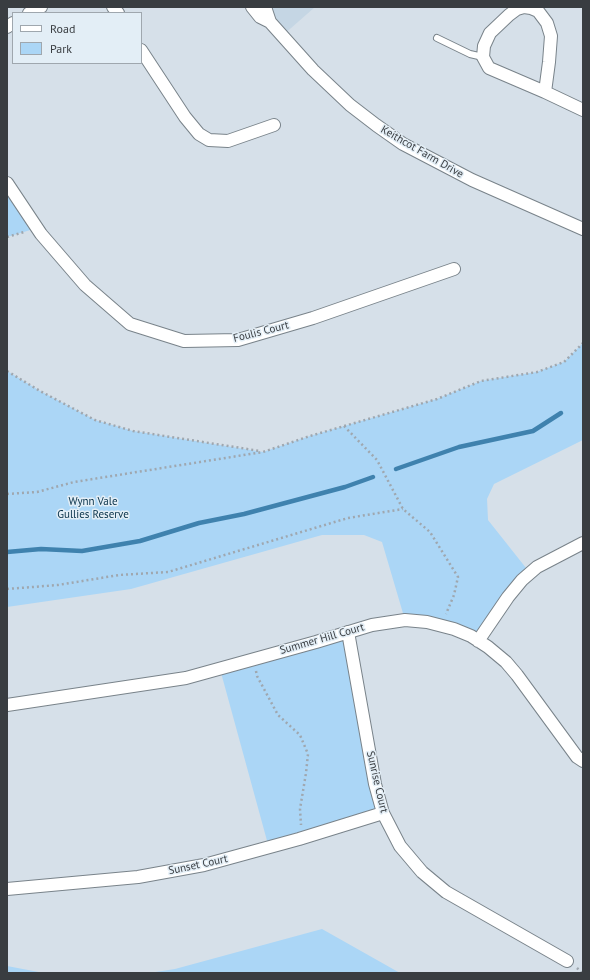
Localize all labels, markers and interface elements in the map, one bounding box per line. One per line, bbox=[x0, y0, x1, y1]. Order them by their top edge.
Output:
legend bbox=[12, 12, 142, 64]
text: Road bbox=[50, 21, 75, 36]
text: Park bbox=[50, 41, 72, 56]
street label: Keithcot Farm Drive bbox=[378, 123, 466, 181]
street label: Foulis Court bbox=[232, 319, 290, 345]
park label: Wynn Vale Gullies Reserve bbox=[57, 495, 129, 521]
street label: Summer Hill Court bbox=[278, 621, 366, 657]
street label: Sunrise Court bbox=[363, 750, 391, 814]
street label: Sunset Court bbox=[167, 852, 229, 878]

